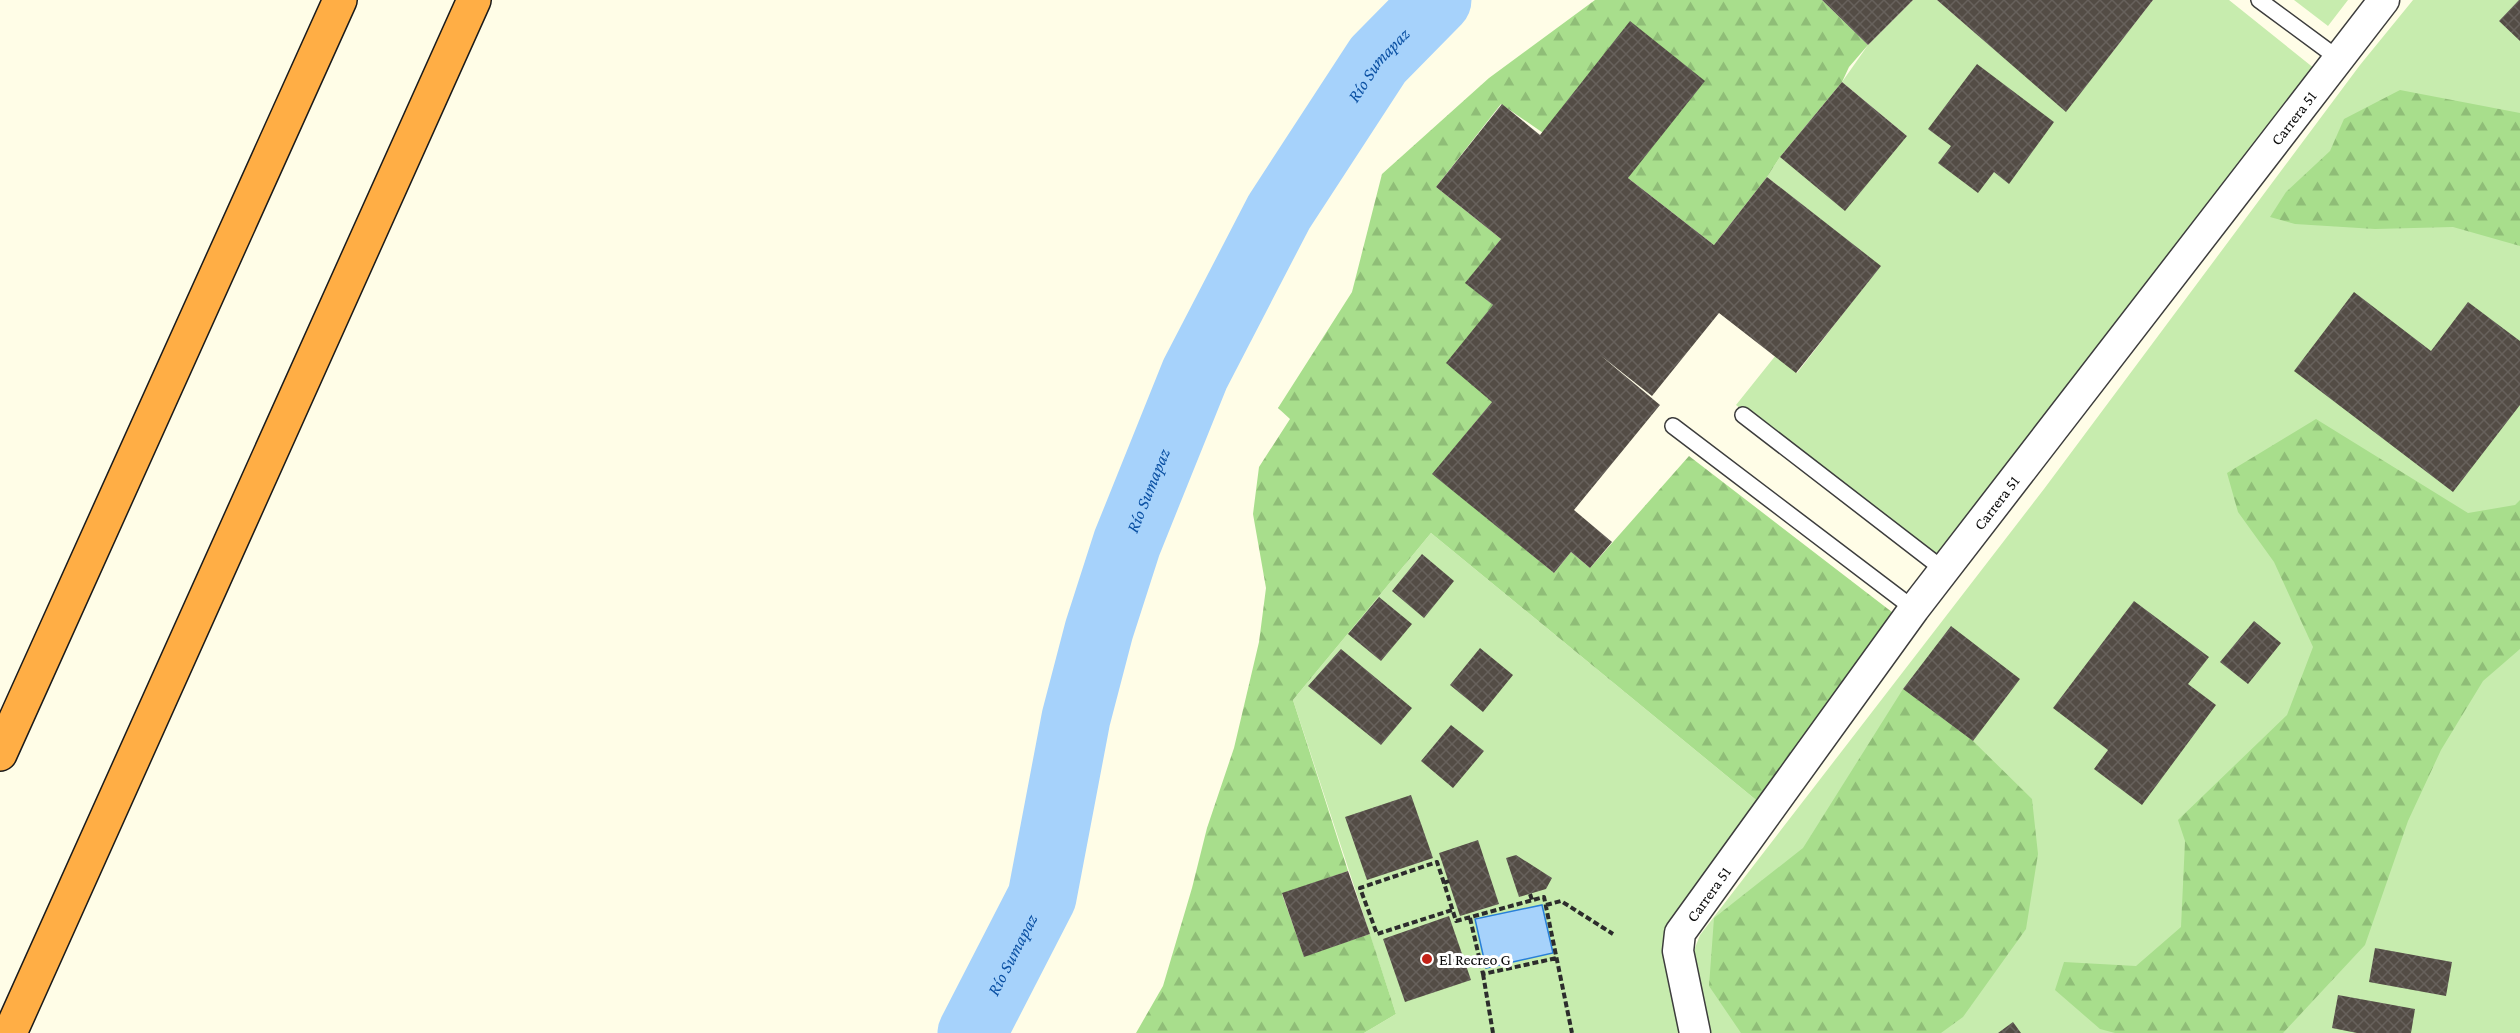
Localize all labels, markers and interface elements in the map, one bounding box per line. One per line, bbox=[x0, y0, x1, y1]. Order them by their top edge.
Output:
water label: Río Sumapaz bbox=[1343, 24, 1414, 106]
street label: Carrera 51 bbox=[2267, 88, 2320, 148]
water label: Río Sumapaz bbox=[1122, 446, 1174, 535]
street label: Carrera 51 bbox=[1970, 473, 2023, 533]
street label: Carrera 51 bbox=[1683, 864, 1734, 925]
water label: Río Sumapaz bbox=[983, 911, 1042, 999]
place label: El Recreo G bbox=[1439, 951, 1511, 968]
marker: El Recreo G bbox=[1420, 952, 1434, 966]

